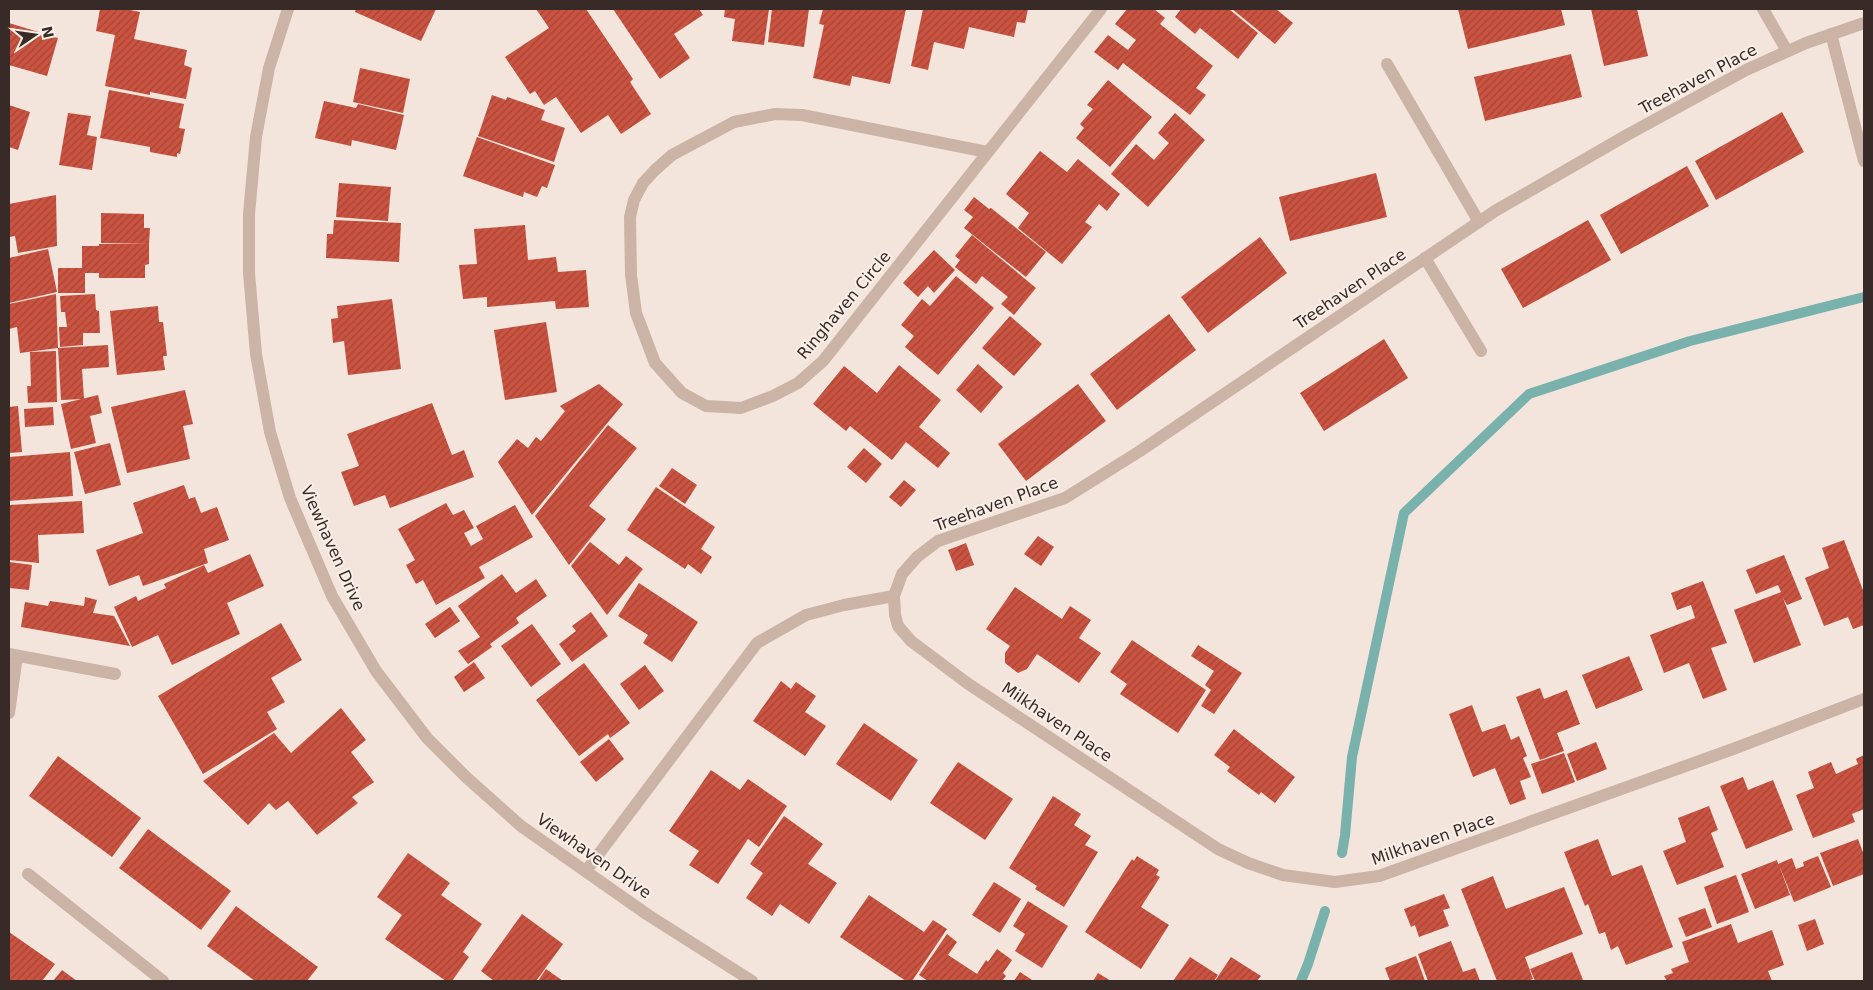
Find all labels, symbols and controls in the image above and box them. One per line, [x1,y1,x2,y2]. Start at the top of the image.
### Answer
north arrow [10,10,60,60]
text: N [39,25,57,40]
street label: Treehaven Place [1635,40,1760,118]
street label: Treehaven Place [1290,245,1409,334]
street label: Ringhaven Circle [793,247,895,363]
street label: Treehaven Place [931,473,1060,536]
street label: Viewhaven Drive [297,482,369,614]
street label: Milkhaven Place [998,678,1116,766]
street label: Viewhaven Drive [533,809,655,903]
street label: Milkhaven Place [1369,809,1497,869]

